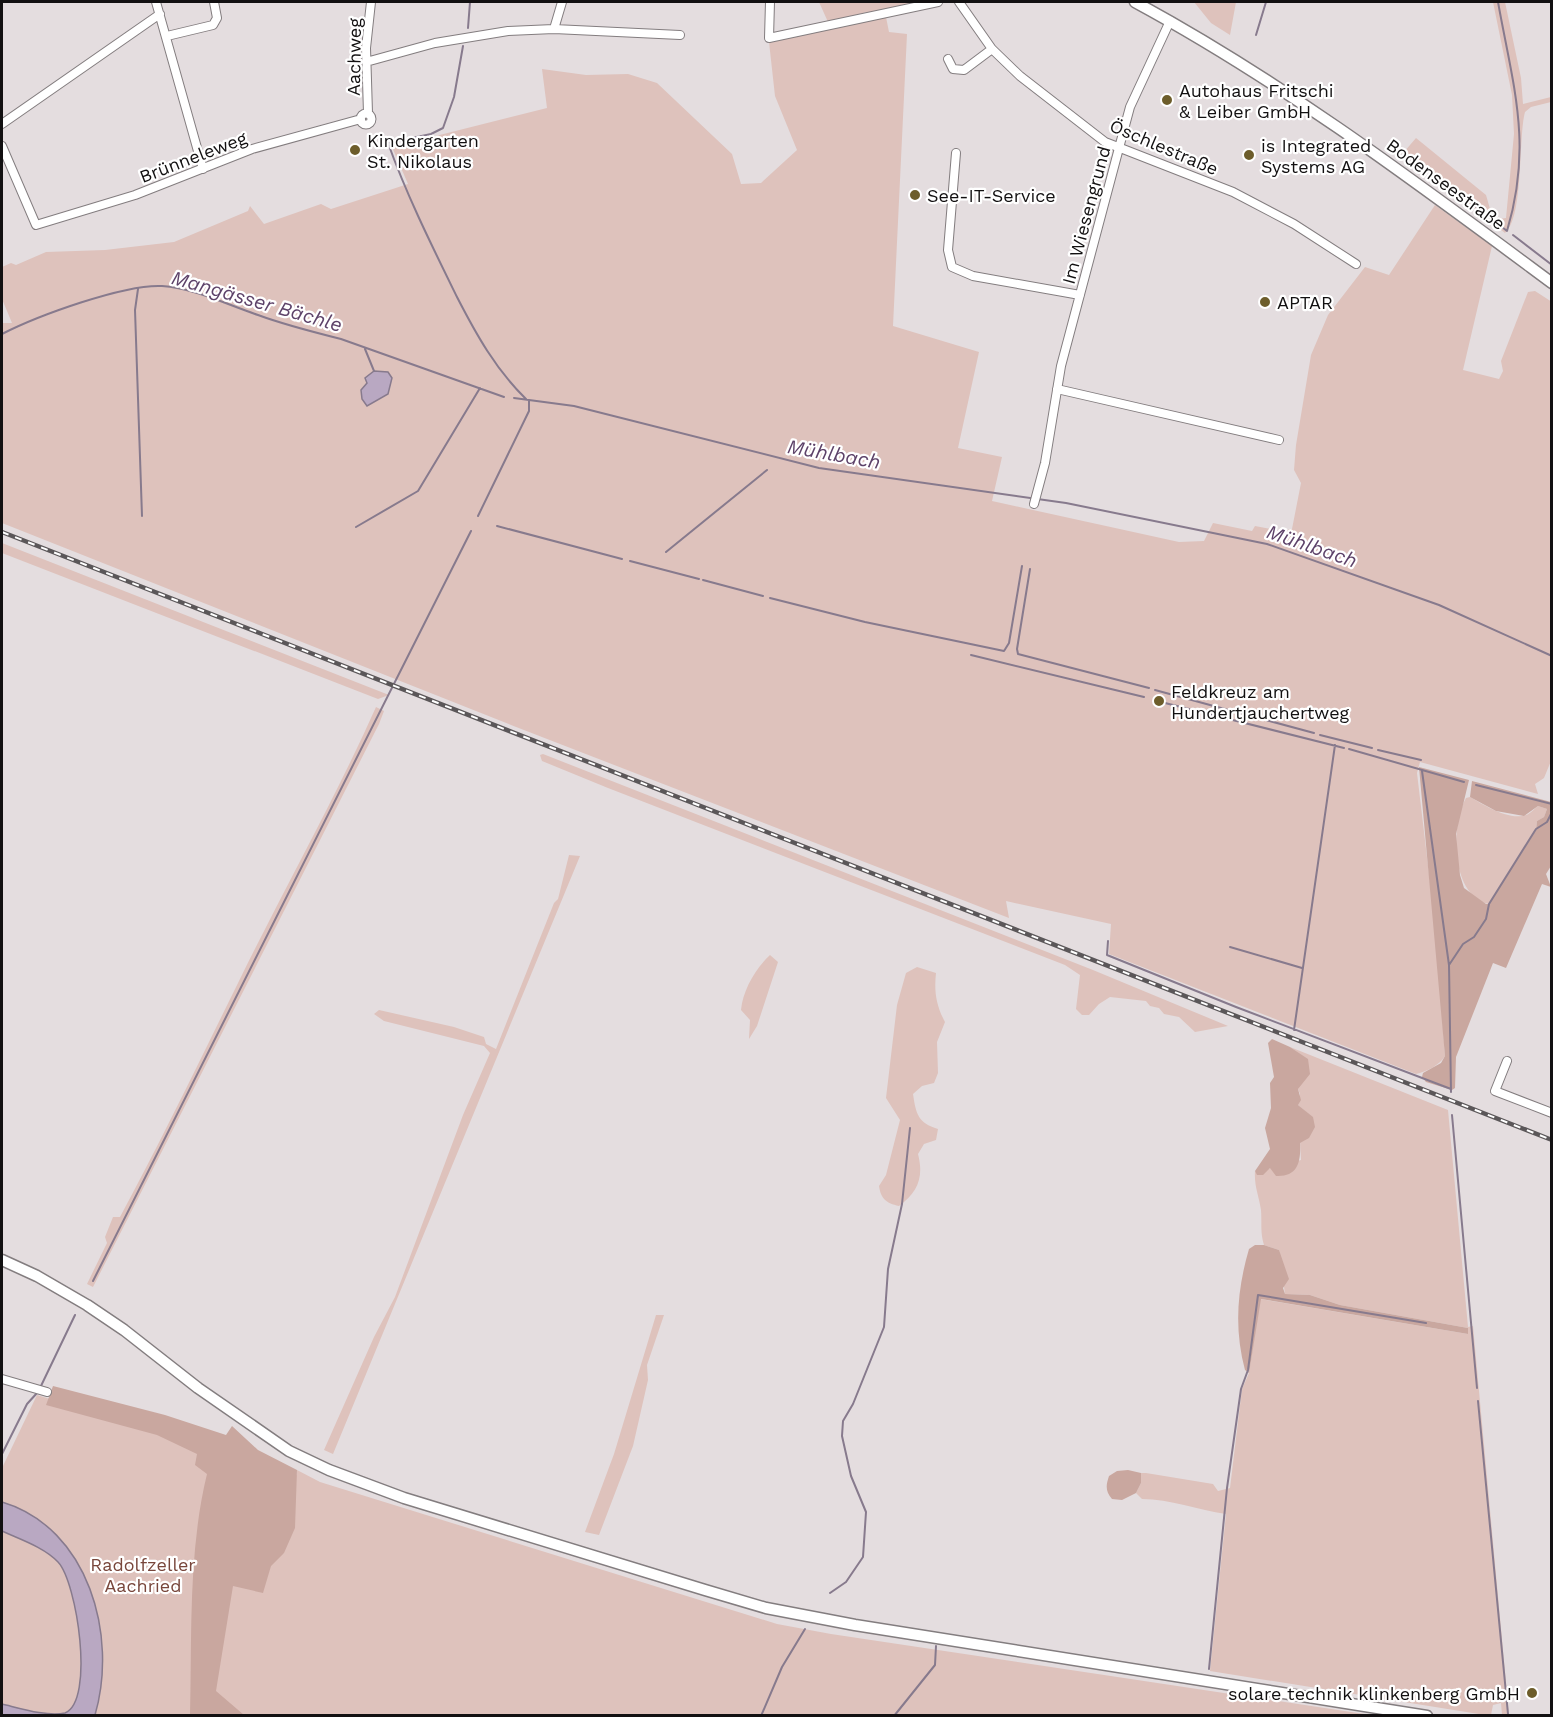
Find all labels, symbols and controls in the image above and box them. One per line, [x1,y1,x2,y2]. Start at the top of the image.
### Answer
street label: Aachweg [343,17,365,96]
place label: Autohaus Fritschi & Leiber GmbH [1179,80,1334,122]
marker: Autohaus Fritschi & Leiber GmbH [1160,93,1174,107]
street label: Öschlestraße [1107,115,1221,179]
street label: Brünneleweg [136,127,250,187]
place label: Kindergarten St. Nikolaus [367,130,479,172]
street label: Bodenseestraße [1383,134,1509,234]
place label: is Integrated Systems AG [1261,135,1371,177]
marker: Kindergarten St. Nikolaus [348,143,362,157]
street label: Im Wiesengrund [1057,144,1115,286]
marker: is Integrated Systems AG [1242,148,1256,162]
place label: See-IT-Service [927,185,1056,206]
marker: See-IT-Service [908,188,922,202]
water label: Mangässer Bächle [169,265,345,337]
place label: APTAR [1277,292,1333,313]
marker: APTAR [1258,295,1272,309]
water label: Mühlbach [786,434,882,474]
water label: Mühlbach [1264,519,1360,573]
place label: Feldkreuz am Hundertjauchertweg [1171,681,1350,723]
marker: Feldkreuz am Hundertjauchertweg [1152,694,1166,708]
park label: Radolfzeller Aachried [90,1554,196,1596]
place label: solare technik klinkenberg GmbH [1228,1683,1520,1704]
marker: solare technik klinkenberg GmbH [1525,1686,1539,1700]

